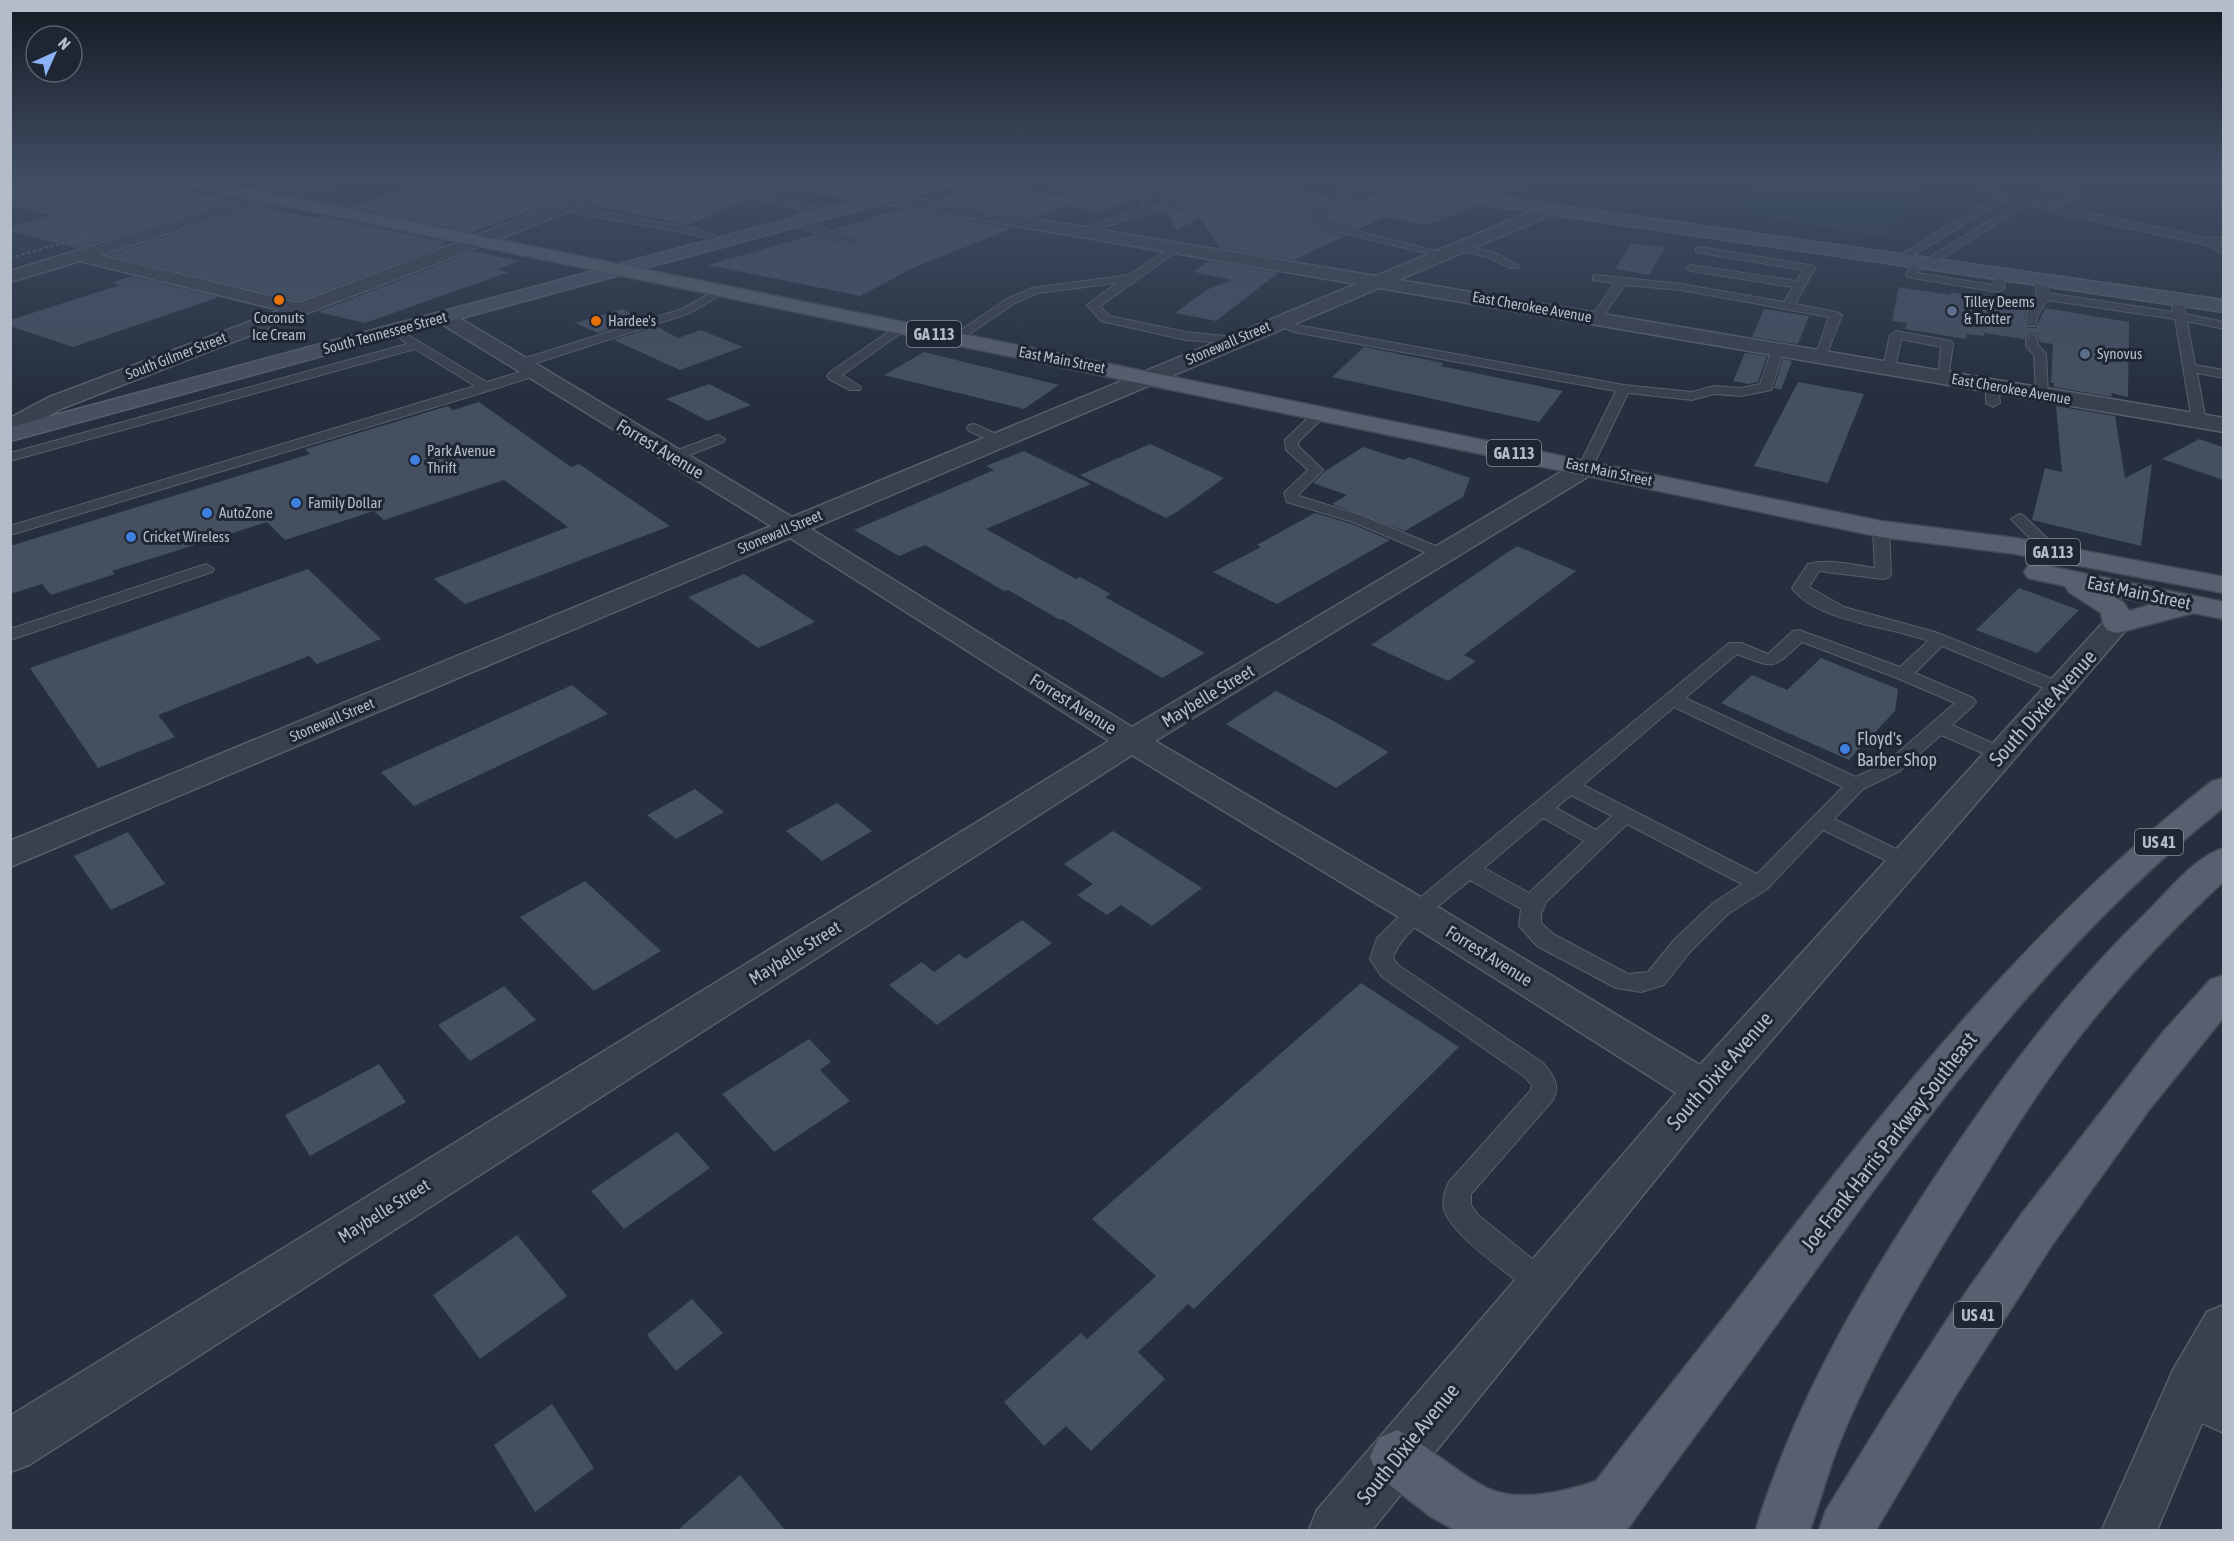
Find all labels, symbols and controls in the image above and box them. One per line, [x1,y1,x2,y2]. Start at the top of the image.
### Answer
north arrow [24,24,84,84]
text: N [55,34,74,53]
street label: East Cherokee Avenue [1471,288,1593,325]
marker: Coconuts Ice Cream [272,293,286,307]
place label: Tilley Deems & Trotter [1964,293,2034,327]
marker: Tilley Deems & Trotter [1945,304,1959,318]
street label: South Tennessee Street [321,308,449,357]
place label: Coconuts Ice Cream [252,309,306,343]
place label: Hardee's [608,312,656,329]
marker: Hardee's [589,314,603,328]
street label: Stonewall Street [1183,317,1273,368]
road number: GA 113 [907,321,961,347]
street label: South Gilmer Street [123,328,229,383]
street label: East Main Street [1017,343,1107,376]
place label: Synovus [2097,345,2142,362]
marker: Synovus [2078,347,2092,361]
street label: East Cherokee Avenue [1950,370,2072,407]
street label: Forrest Avenue [613,414,708,483]
road number: GA 113 [1487,440,1541,466]
place label: Park Avenue Thrift [427,442,496,476]
marker: Park Avenue Thrift [408,453,422,467]
street label: East Main Street [1564,454,1654,489]
place label: Family Dollar [308,494,382,511]
marker: Family Dollar [289,496,303,510]
place label: AutoZone [219,504,273,521]
marker: AutoZone [200,506,214,520]
street label: Stonewall Street [735,506,825,557]
place label: Cricket Wireless [143,528,229,545]
marker: Cricket Wireless [124,530,138,544]
road number: GA 113 [2026,539,2080,565]
street label: East Main Street [2085,571,2193,614]
street label: South Dixie Avenue [1984,644,2101,770]
street label: Maybelle Street [1158,660,1258,731]
street label: Forrest Avenue [1026,669,1120,738]
street label: Stonewall Street [287,694,377,745]
place label: Floyd's Barber Shop [1857,728,1937,770]
marker: Floyd's Barber Shop [1838,742,1852,756]
road number: US 41 [2135,829,2183,855]
street label: Maybelle Street [745,916,844,989]
street label: Forrest Avenue [1442,921,1536,990]
street label: South Dixie Avenue [1662,1006,1777,1134]
street label: Joe Frank Harris Parkway Southeast [1795,1027,1981,1256]
street label: Maybelle Street [334,1174,433,1247]
road number: US 41 [1954,1302,2002,1328]
street label: South Dixie Avenue [1351,1378,1463,1509]

